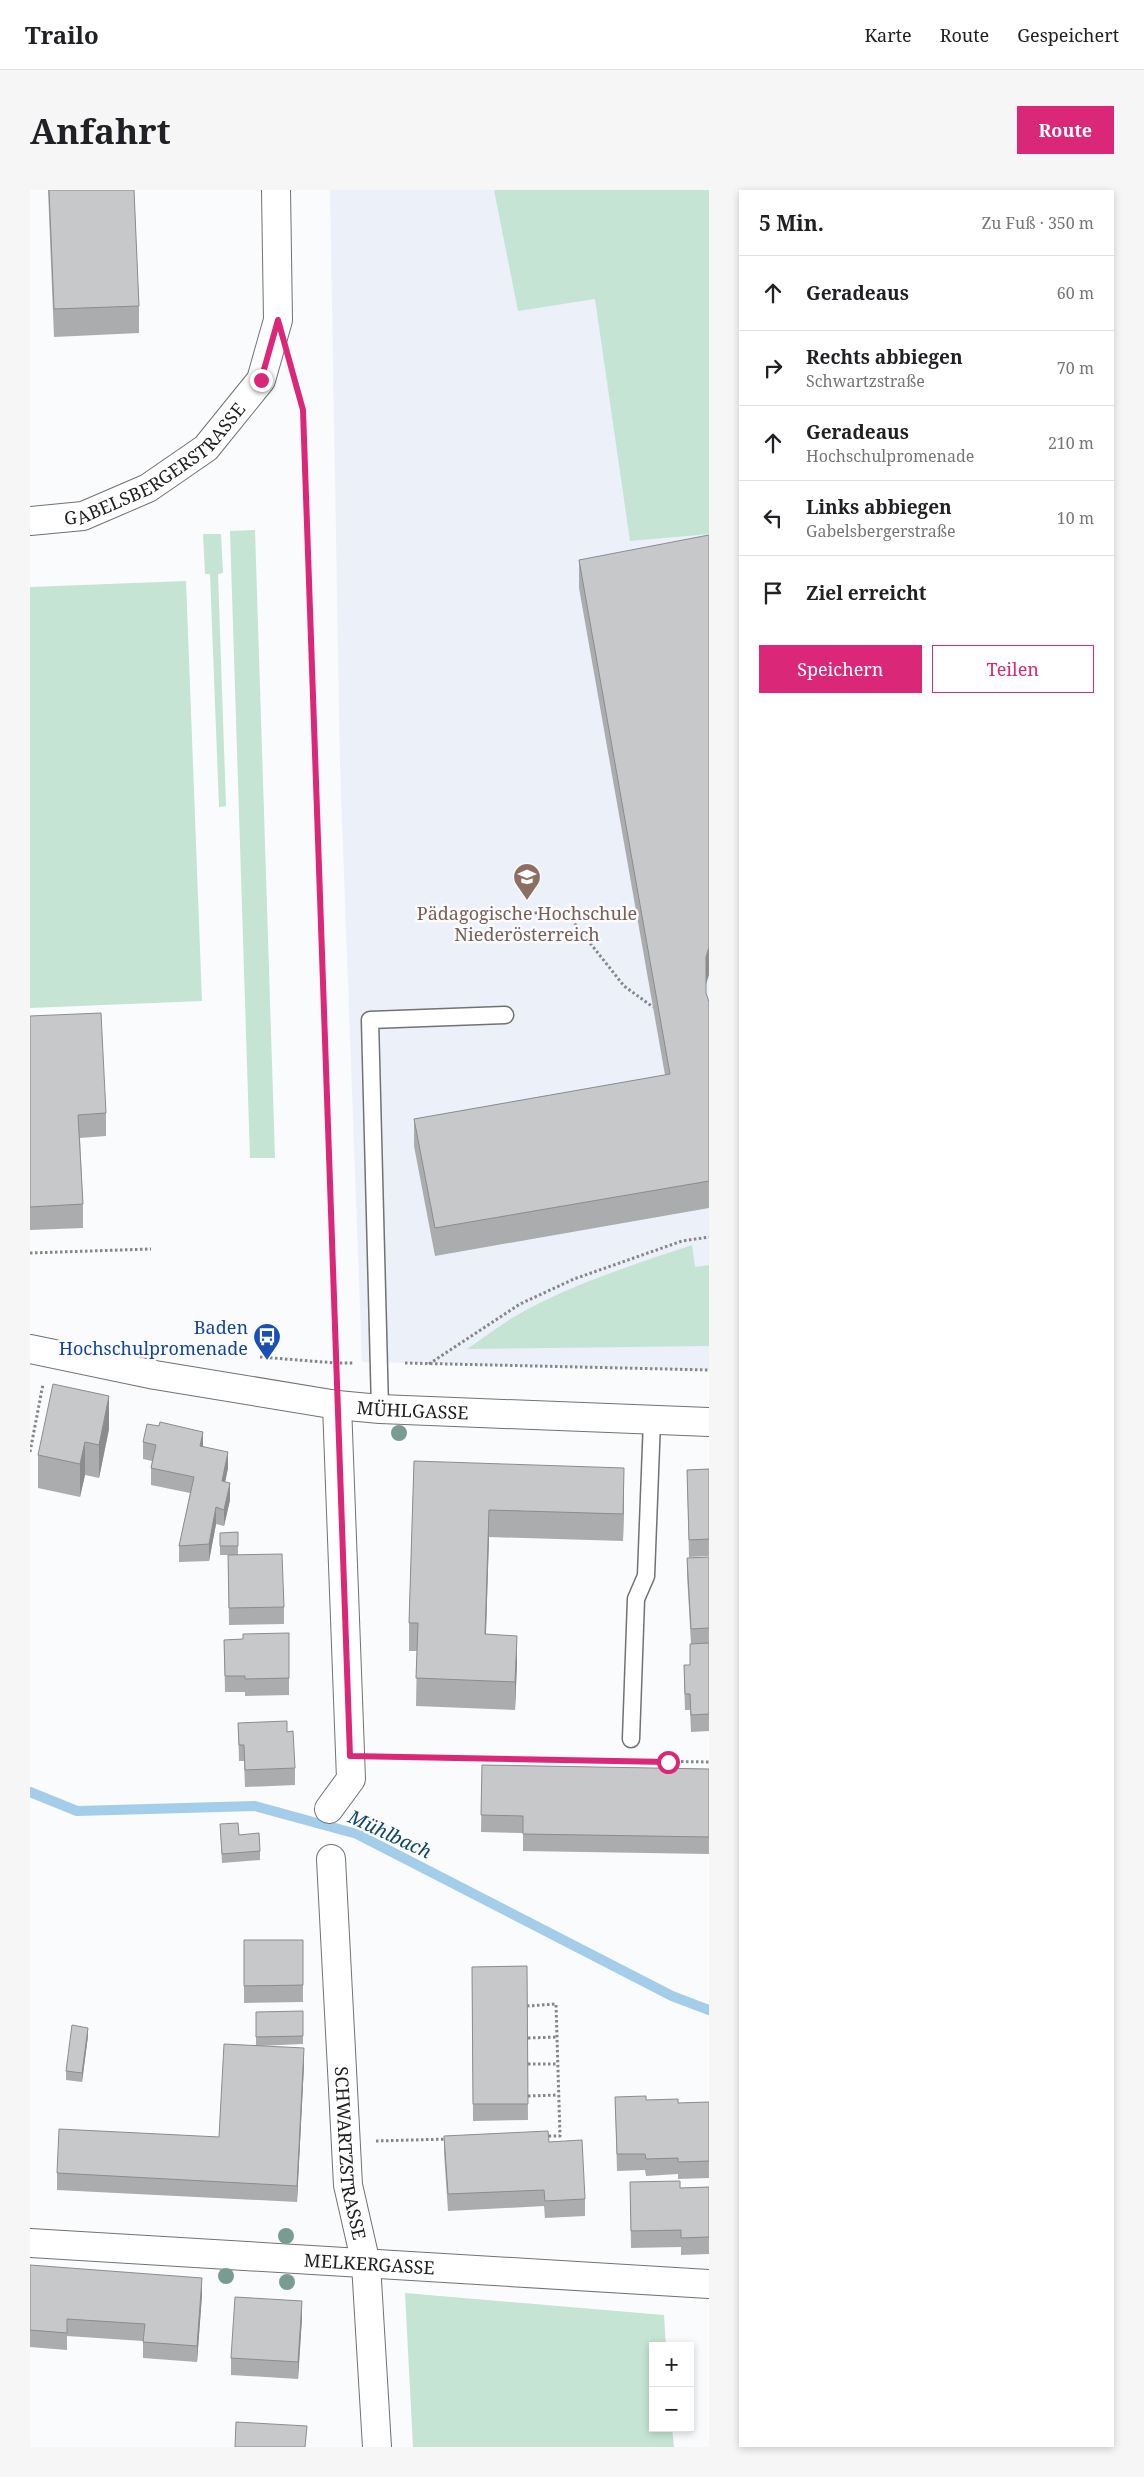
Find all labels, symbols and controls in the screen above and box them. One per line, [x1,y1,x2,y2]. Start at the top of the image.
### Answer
text: Trailo [25,18,99,51]
text: Karte [864,23,912,47]
text: Route [940,23,989,47]
text: Gespeichert [1017,23,1119,47]
button: Route [1017,106,1114,154]
text: Anfahrt [30,107,171,154]
text: 5 Min. [759,209,824,237]
text: Zu Fuß · 350 m [982,212,1094,234]
icon: ahead [759,279,787,307]
text: Geradeaus [806,280,909,306]
text: 60 m [1057,282,1094,304]
text: Rechts abbiegen [806,344,963,370]
icon: right [759,354,787,382]
text: 70 m [1057,357,1094,379]
route end [250,369,273,392]
text: Schwartzstraße [806,370,925,392]
street label: GABELSBERGERSTRASSE [63,397,250,530]
text: Geradeaus [806,419,909,445]
icon: ahead [759,429,787,457]
text: 210 m [1048,432,1094,454]
text: Hochschulpromenade [806,445,974,467]
text: Links abbiegen [806,494,952,520]
icon: left [759,504,787,532]
text: 10 m [1057,507,1094,529]
text: Gabelsbergerstraße [806,520,956,542]
icon: arrive [759,579,787,607]
text: Ziel erreicht [806,580,927,606]
button: Speichern [759,645,922,693]
button: Teilen [932,645,1094,693]
school or university icon: Pädagogische Hochschule Niederösterreich [512,862,542,901]
place label: Pädagogische Hochschule Niederösterreich [417,901,637,946]
place label: Baden Hochschulpromenade [59,1315,248,1360]
bus stop icon: Baden Hochschulpromenade [252,1322,282,1361]
street label: MÜHLGASSE [356,1395,469,1424]
route start [657,1751,680,1774]
water label: Mühlbach [343,1803,436,1865]
street label: SCHWARTZSTRASSE [330,2066,372,2242]
street label: MELKERGASSE [303,2248,435,2279]
map controls [649,2342,694,2432]
button: + [649,2342,694,2387]
button: − [649,2387,694,2432]

